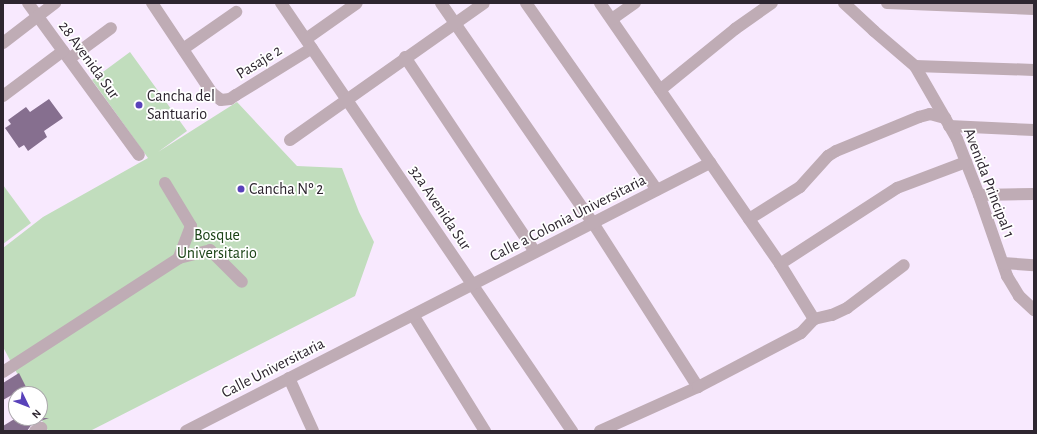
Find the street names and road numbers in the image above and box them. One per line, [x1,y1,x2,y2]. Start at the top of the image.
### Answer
street label: 28 Avenida Sur [54,17,124,103]
street label: Pasaje 2 [233,41,285,83]
street label: Avenida Principal 1 [959,125,1019,241]
street label: 32a Avenida Sur [405,162,475,254]
street label: Calle a Colonia Universitaria [487,170,649,266]
street label: Calle Universitaria [218,334,328,402]

